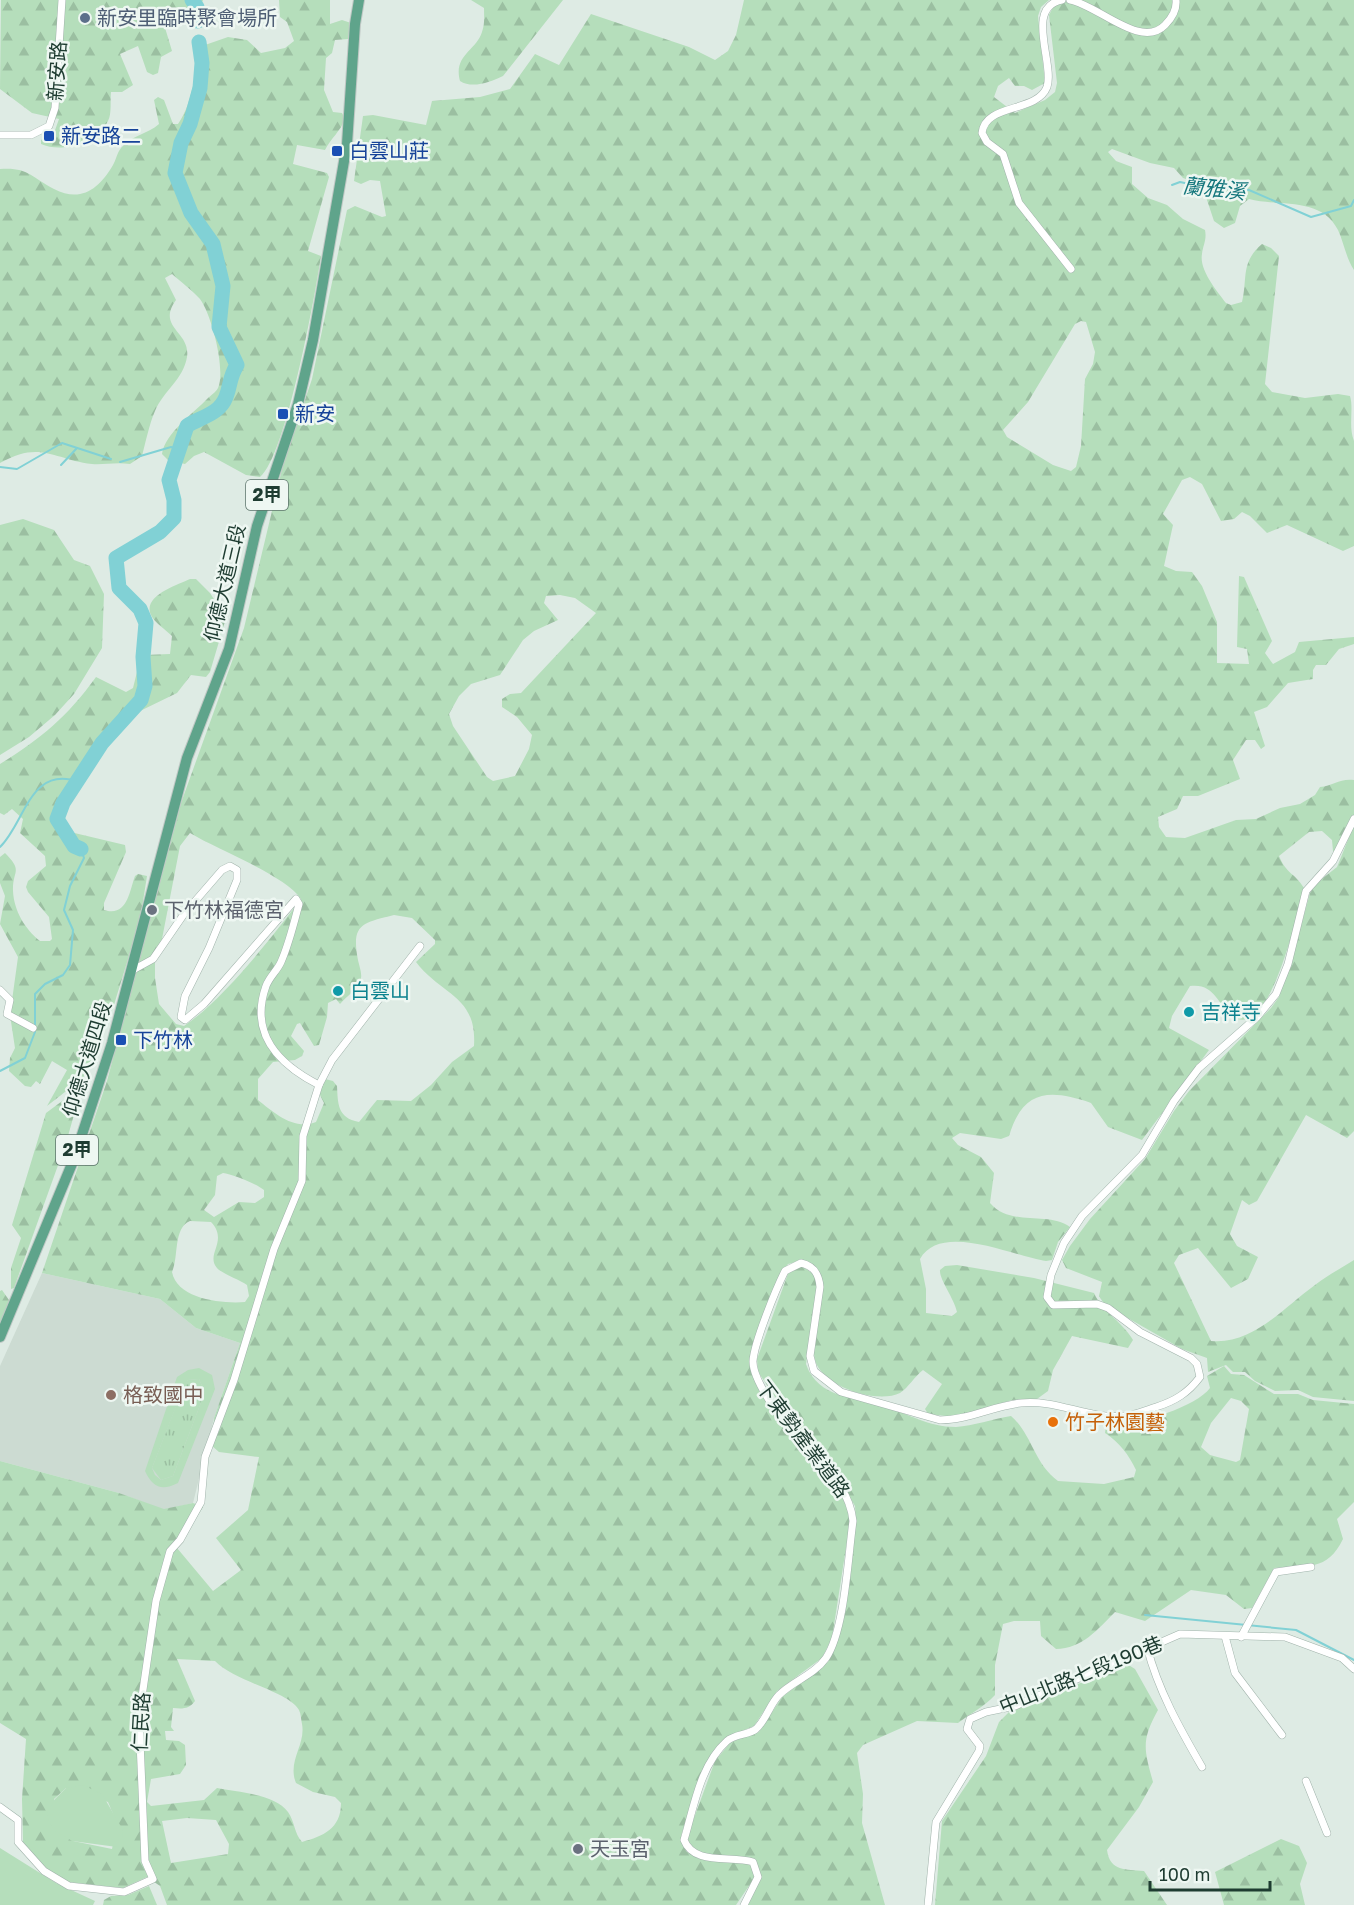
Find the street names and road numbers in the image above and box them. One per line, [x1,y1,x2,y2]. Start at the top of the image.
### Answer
street label: 新安路 [42,40,70,102]
road number: 2甲 [246,480,288,510]
street label: 仰德大道三段 [199,522,249,644]
street label: 仰德大道四段 [57,998,115,1120]
road number: 2甲 [56,1135,98,1165]
street label: 下東勢產業道路 [752,1375,856,1502]
street label: 中山北路七段190巷 [995,1630,1166,1718]
street label: 仁民路 [126,1691,154,1753]

